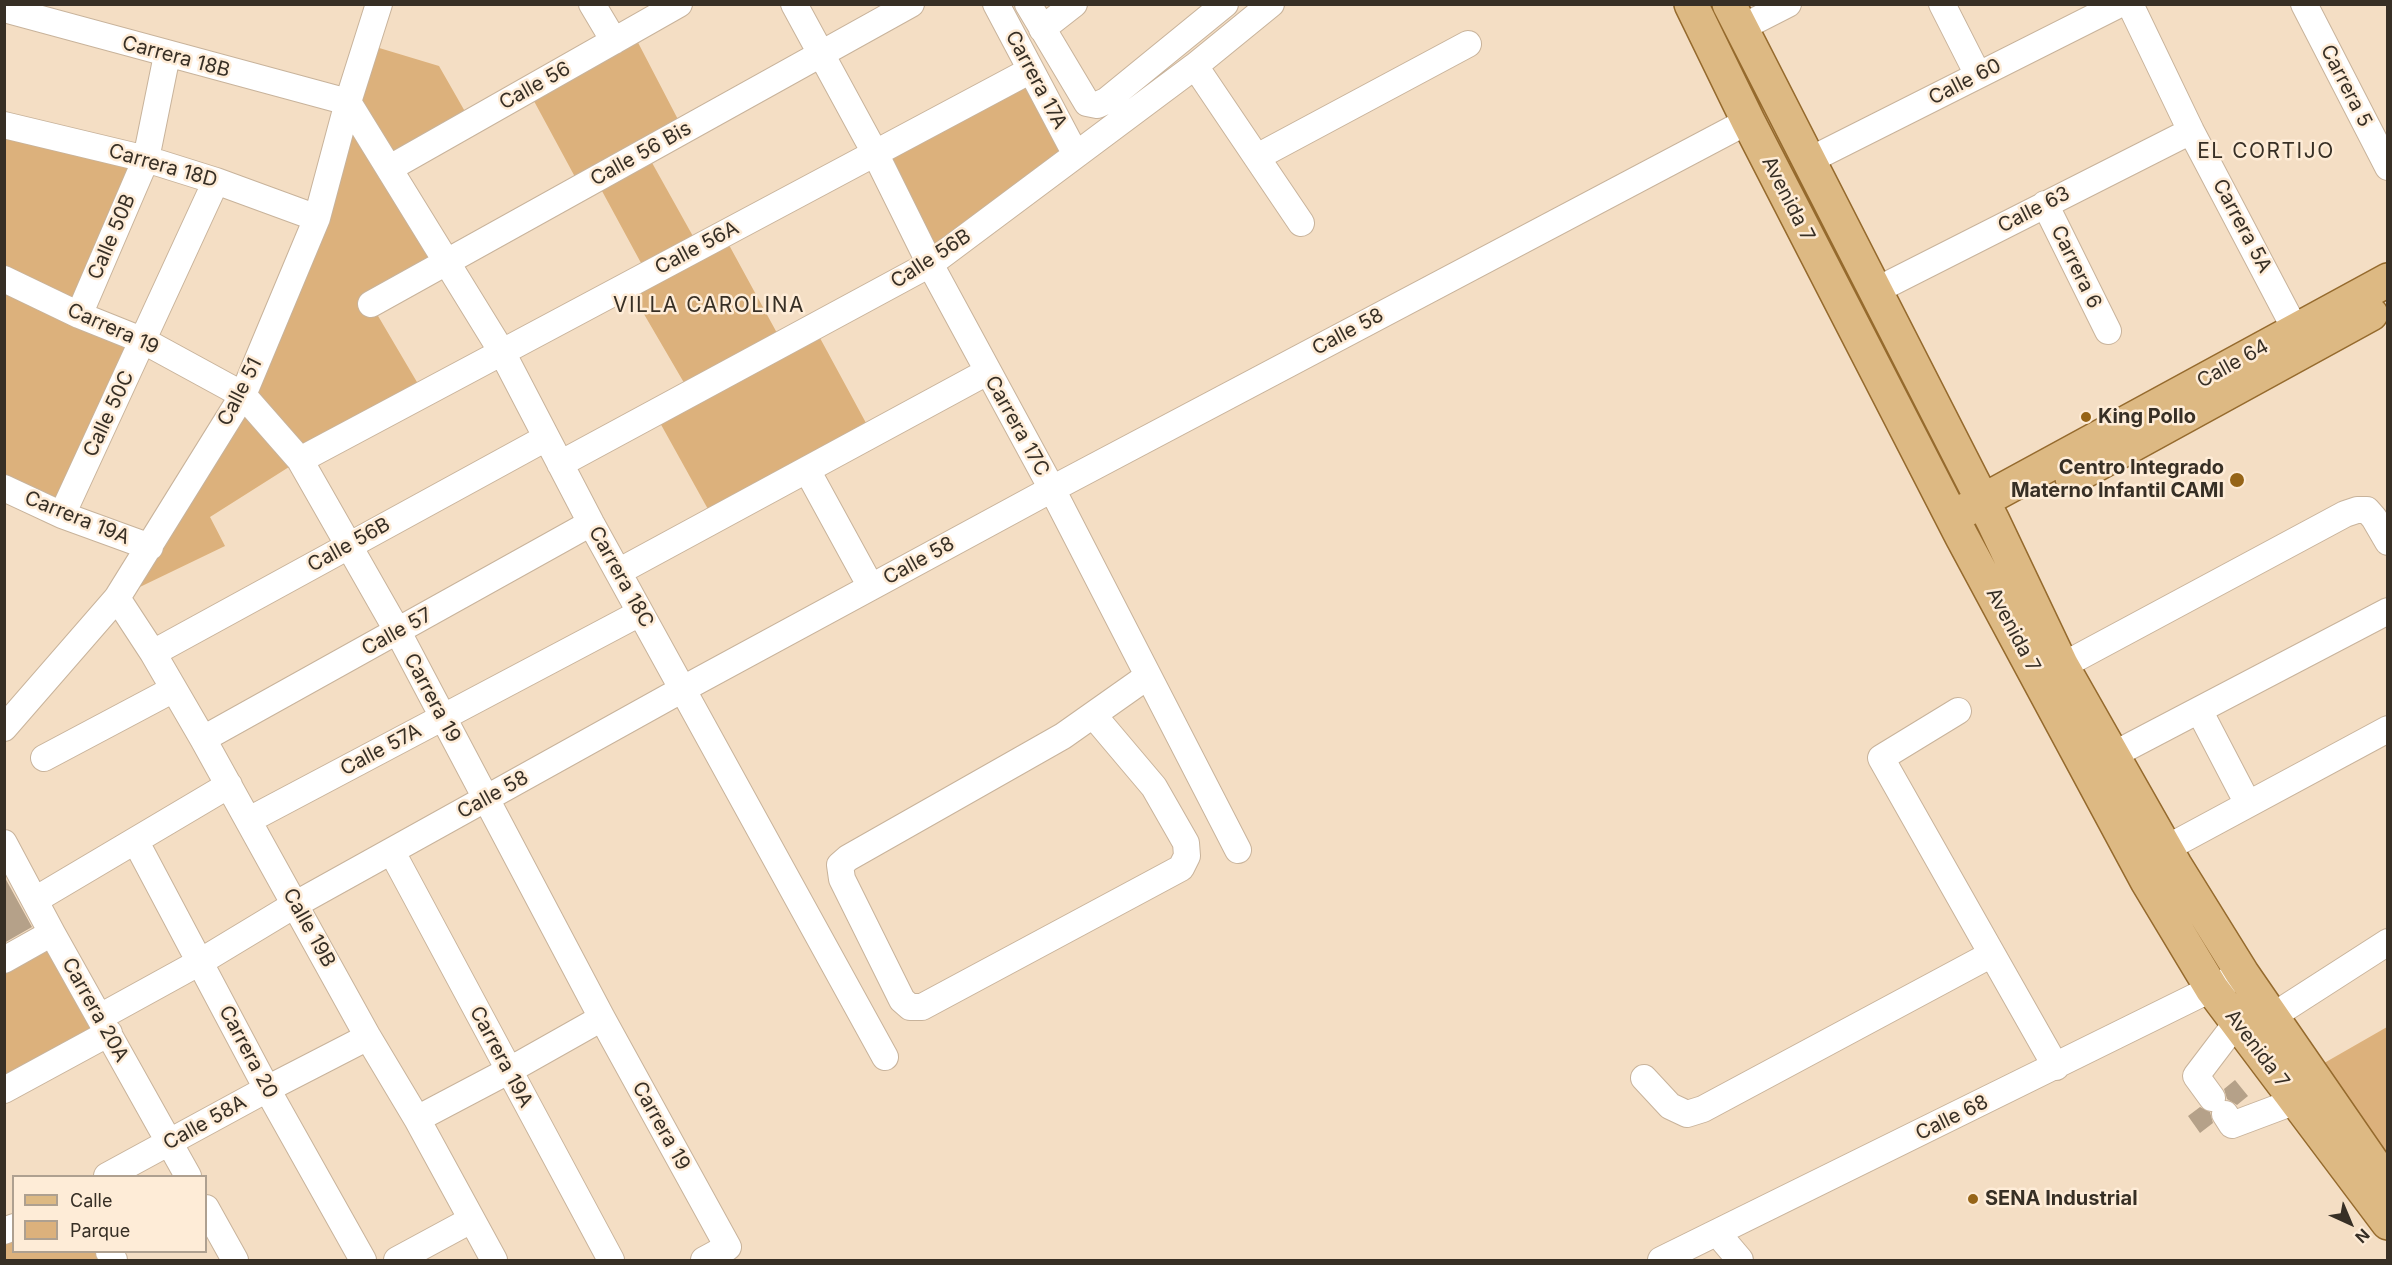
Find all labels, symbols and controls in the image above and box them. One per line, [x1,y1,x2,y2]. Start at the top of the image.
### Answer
street label: Carrera 17A [1000,27,1072,133]
street label: Carrera 18B [120,31,232,83]
street label: Carrera 5 [2315,41,2377,131]
street label: Calle 60 [1925,54,2005,110]
street label: Calle 56 [495,57,575,115]
street label: Calle 56 Bis [586,116,696,192]
street label: Carrera 18D [106,139,220,193]
district label: EL CORTIJO [2197,139,2335,165]
street label: Avenida 7 [1756,153,1820,245]
street label: Carrera 5A [2207,175,2277,277]
street label: Calle 63 [1994,182,2074,238]
street label: Calle 50B [83,191,141,283]
street label: Calle 56A [651,216,743,280]
street label: Carrera 6 [2046,222,2106,312]
street label: Calle 56B [887,224,975,294]
district label: VILLA CAROLINA [613,293,805,319]
street label: Carrera 19 [64,298,162,360]
street label: Calle 58 [1308,303,1388,361]
street label: Calle 64 [2193,335,2273,393]
street label: Calle 51 [213,354,267,430]
street label: Calle 50C [79,367,139,461]
street label: Carrera 17C [980,372,1054,480]
place label: King Pollo [2098,405,2196,429]
marker: King Pollo [2079,410,2093,424]
place label: Centro Integrado Materno Infantil CAMI [2011,456,2224,503]
marker: Centro Integrado Materno Infantil CAMI [2228,471,2246,489]
street label: Carrera 19A [21,486,133,550]
street label: Calle 56B [304,513,394,577]
street label: Carrera 18C [583,522,659,632]
street label: Calle 58 [879,532,959,590]
street label: Avenida 7 [1981,584,2045,676]
street label: Calle 57 [358,603,436,661]
street label: Carrera 19 [399,649,465,747]
street label: Calle 57A [337,719,425,781]
street label: Calle 58 [453,766,533,824]
street label: Calle 19B [278,884,340,972]
street label: Carrera 20A [56,954,134,1066]
street label: Carrera 20 [214,1001,282,1103]
street label: Carrera 19A [464,1002,538,1112]
street label: Avenida 7 [2220,1005,2294,1093]
street label: Carrera 19 [627,1078,695,1174]
street label: Calle 58A [159,1090,251,1156]
street label: Calle 68 [1912,1090,1992,1146]
legend [12,1175,207,1253]
place label: SENA Industrial [1985,1187,2138,1211]
text: Calle [70,1190,112,1211]
marker: SENA Industrial [1966,1192,1980,1206]
north arrow [2320,1193,2380,1253]
text: Parque [70,1220,130,1241]
text: N [2351,1225,2374,1247]

